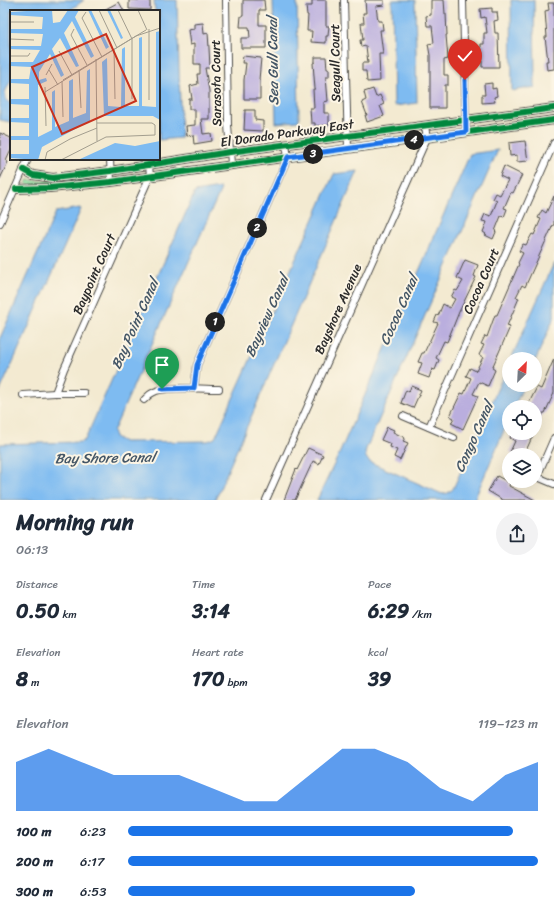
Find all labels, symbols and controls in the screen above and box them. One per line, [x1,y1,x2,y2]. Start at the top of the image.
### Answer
inset map [10,10,160,160]
water label: Sea Gull Canal [260,14,286,105]
street label: Seagull Court [323,23,347,102]
street label: Sarasota Court [204,39,228,127]
pin [448,39,482,80]
icon: check [454,45,476,67]
street label: El Dorado Parkway East [219,112,356,154]
pin: 4 [404,130,424,150]
text: 4 [411,130,417,149]
pin: 3 [303,144,323,164]
text: 3 [310,144,316,163]
pin: 2 [247,218,267,238]
text: 2 [254,218,260,237]
street label: Baypoint Court [66,229,122,318]
street label: Cocoa Court [456,244,506,318]
street label: Bayshore Avenue [308,260,368,358]
water label: Bayview Canal [238,268,298,361]
water label: Cocoa Canal [372,268,427,349]
water label: Bay Point Canal [104,272,167,373]
pin: 1 [205,312,225,332]
text: 1 [213,312,217,331]
pin [145,348,179,389]
north arrow [502,352,542,392]
map controls [502,352,542,488]
icon: arrive [151,354,173,376]
water label: Congo Canal [447,395,502,477]
button: locate [502,400,542,440]
water label: Bay Shore Canal [55,445,158,471]
button: layers [502,448,542,488]
text: Morning run [16,503,134,542]
button: share [496,513,538,555]
text: 06:13 [16,538,48,561]
text: Distance [16,575,58,594]
text: Time [192,575,215,594]
text: Pace [368,575,391,594]
text: 0.50 [16,594,60,629]
text: 3:14 [192,594,230,629]
text: 6:29 [368,594,409,629]
text: km [60,605,77,624]
text: /km [409,605,432,624]
text: Elevation [16,643,61,662]
text: Heart rate [192,643,244,662]
text: kcal [368,643,388,662]
text: 8 [16,662,28,697]
text: 170 [192,662,225,697]
text: 39 [368,662,391,697]
text: m [28,673,39,692]
text: bpm [225,673,248,692]
text: Elevation [16,712,69,735]
text: 119–123 m [478,712,538,735]
text: 100 m [16,820,51,843]
text: 6:23 [80,820,106,843]
text: 200 m [16,850,53,873]
text: 6:17 [80,850,104,873]
text: 300 m [16,880,53,903]
text: 6:53 [80,880,106,903]

